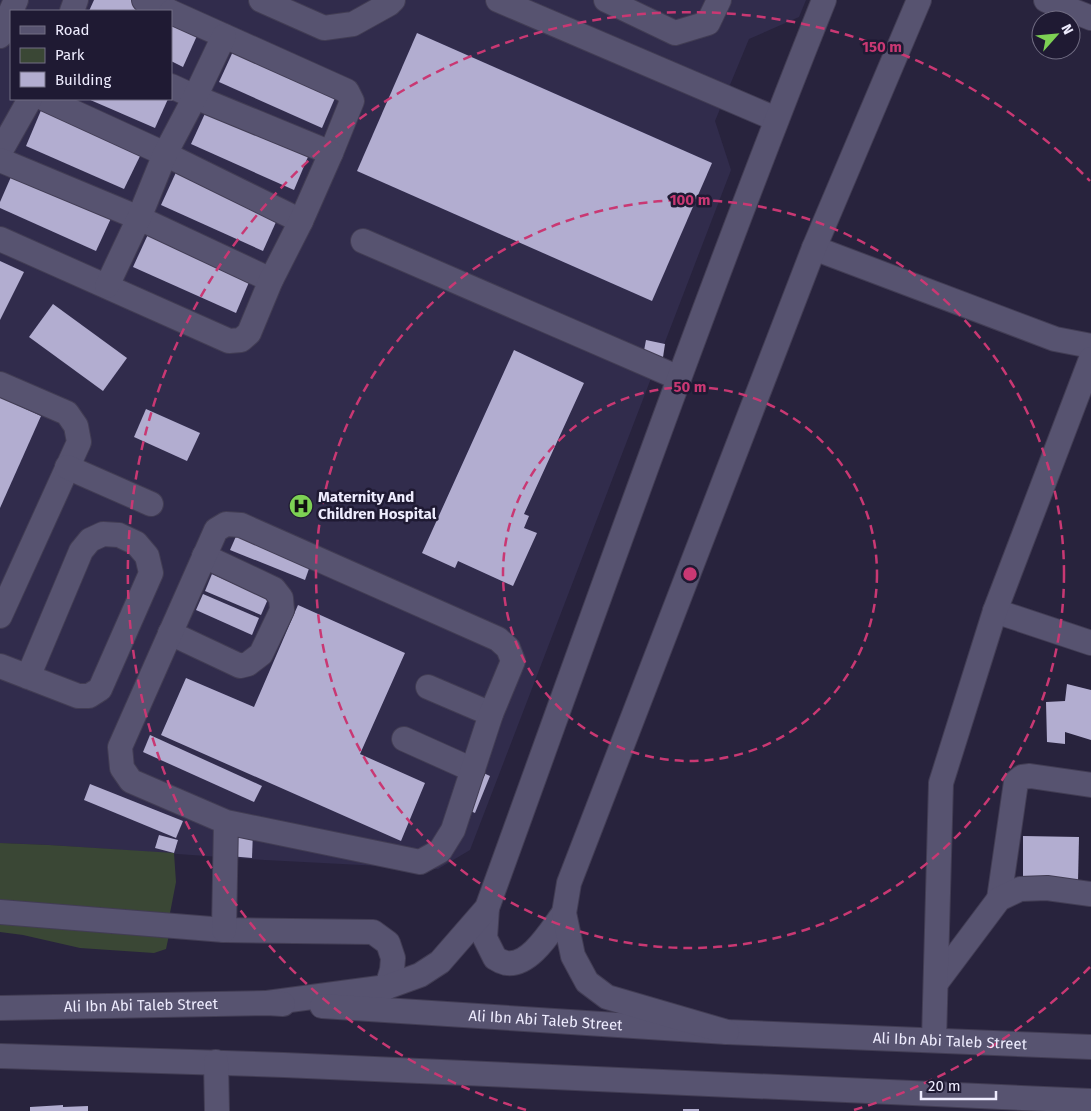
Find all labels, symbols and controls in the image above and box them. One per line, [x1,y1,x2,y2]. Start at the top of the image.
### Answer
legend [10,10,172,100]
north arrow [1031,10,1081,60]
text: Road [55,21,90,39]
text: N [1057,21,1077,37]
text: 150 m [862,38,902,56]
text: Park [55,46,85,64]
text: Building [55,71,111,89]
text: 100 m [670,191,710,209]
text: 50 m [673,378,707,396]
place label: Maternity And Children Hospital [318,488,437,523]
hospital icon: Maternity And Children Hospital [288,493,314,519]
centre of rings [681,565,699,583]
street label: Ali Ibn Abi Taleb Street [64,995,219,1016]
street label: Ali Ibn Abi Taleb Street [468,1006,624,1034]
street label: Ali Ibn Abi Taleb Street [873,1029,1028,1053]
scale bar [921,1068,996,1100]
text: 20 m [928,1077,961,1095]

